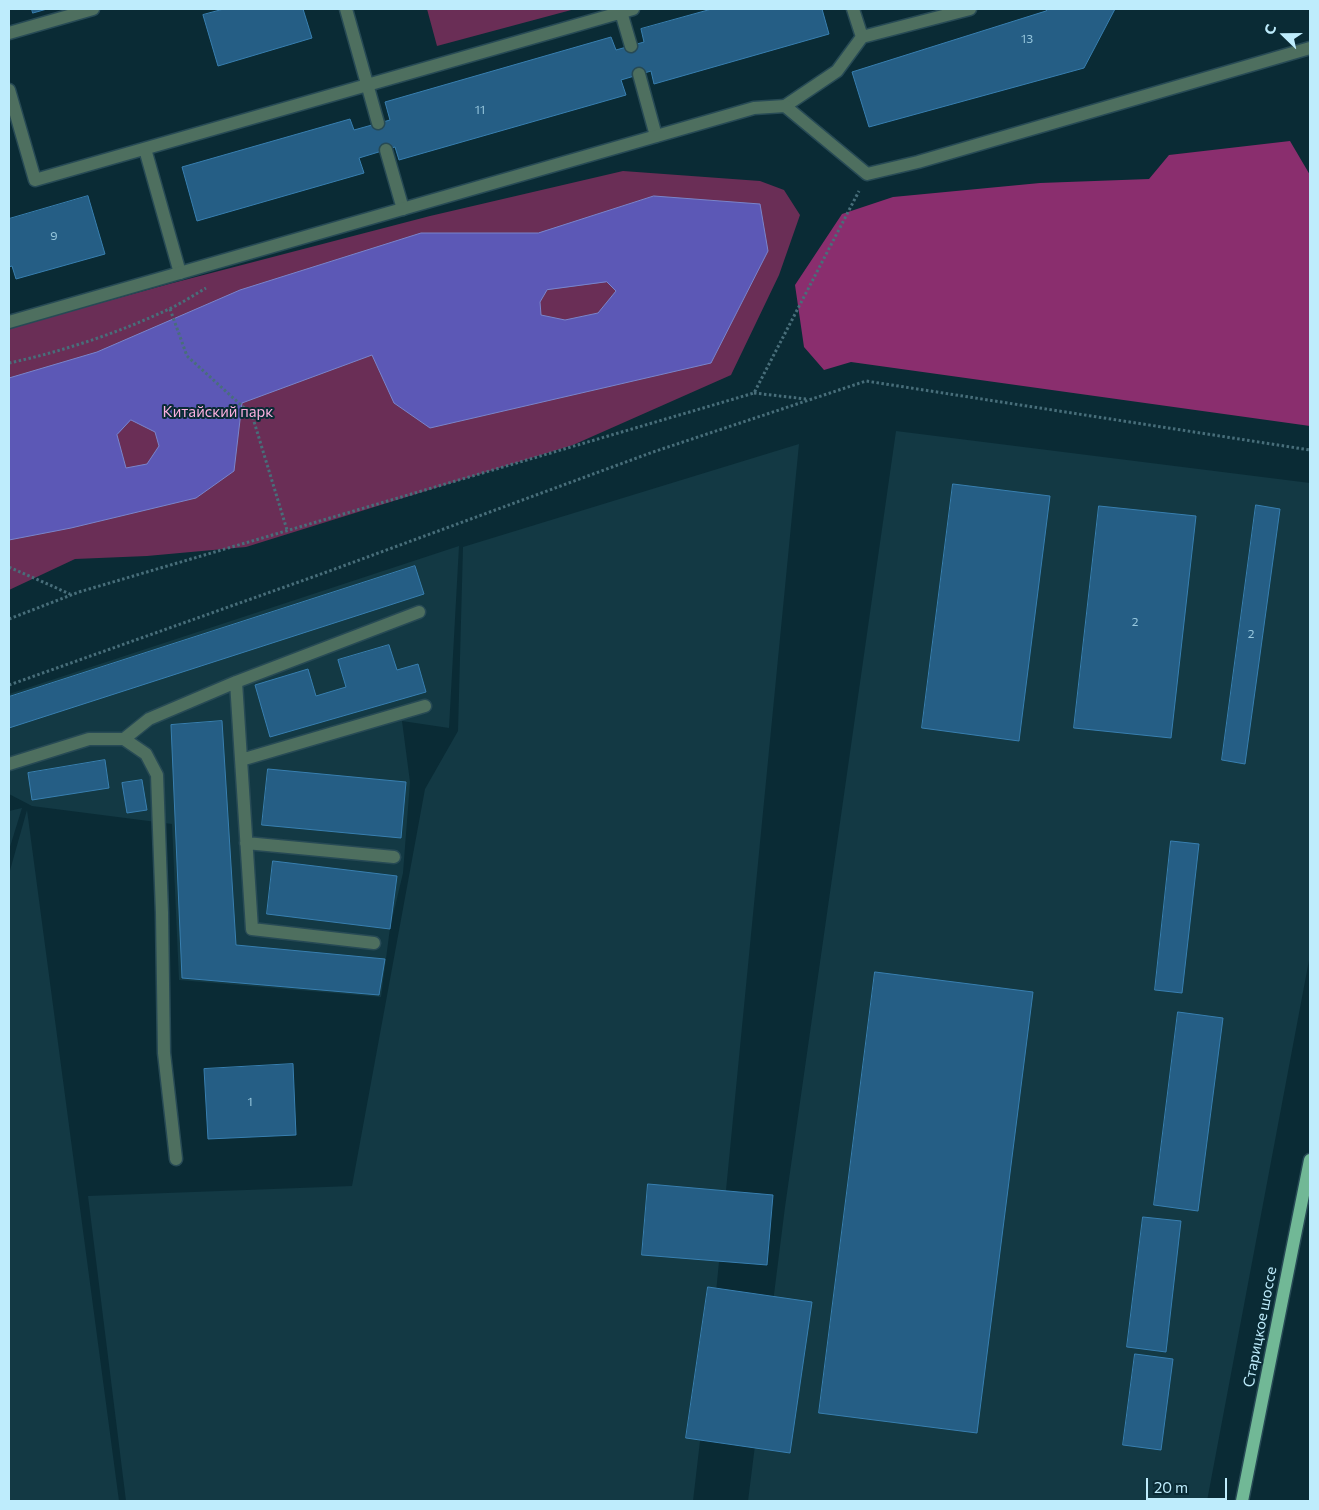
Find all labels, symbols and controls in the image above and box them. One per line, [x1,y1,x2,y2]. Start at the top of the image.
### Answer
north arrow [1259,10,1309,60]
text: С [1260,22,1279,37]
house number: 13 [1021,32,1033,46]
house number: 11 [475,103,485,117]
house number: 9 [50,229,58,243]
park label: Китайский парк [163,403,273,421]
house number: 2 [1132,615,1138,629]
house number: 2 [1248,627,1254,641]
house number: 1 [247,1095,253,1109]
street label: Старицкое шоссе [1239,1265,1281,1389]
scale bar [1149,1468,1230,1500]
text: 20 m [1154,1478,1188,1496]

